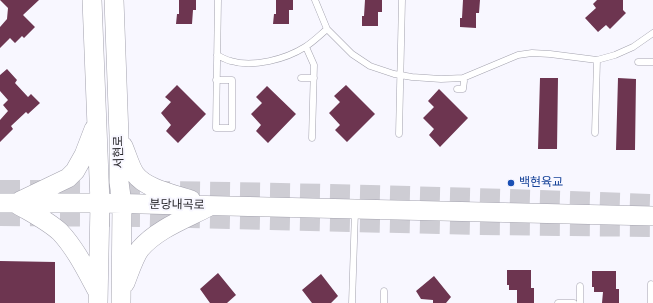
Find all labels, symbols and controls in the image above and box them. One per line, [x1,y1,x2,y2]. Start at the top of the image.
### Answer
street label: 서현로 [112,135,126,169]
place label: 백현육교 [519,176,563,190]
marker: 백현육교 [506,178,516,188]
street label: 분당내곡로 [149,197,205,213]

